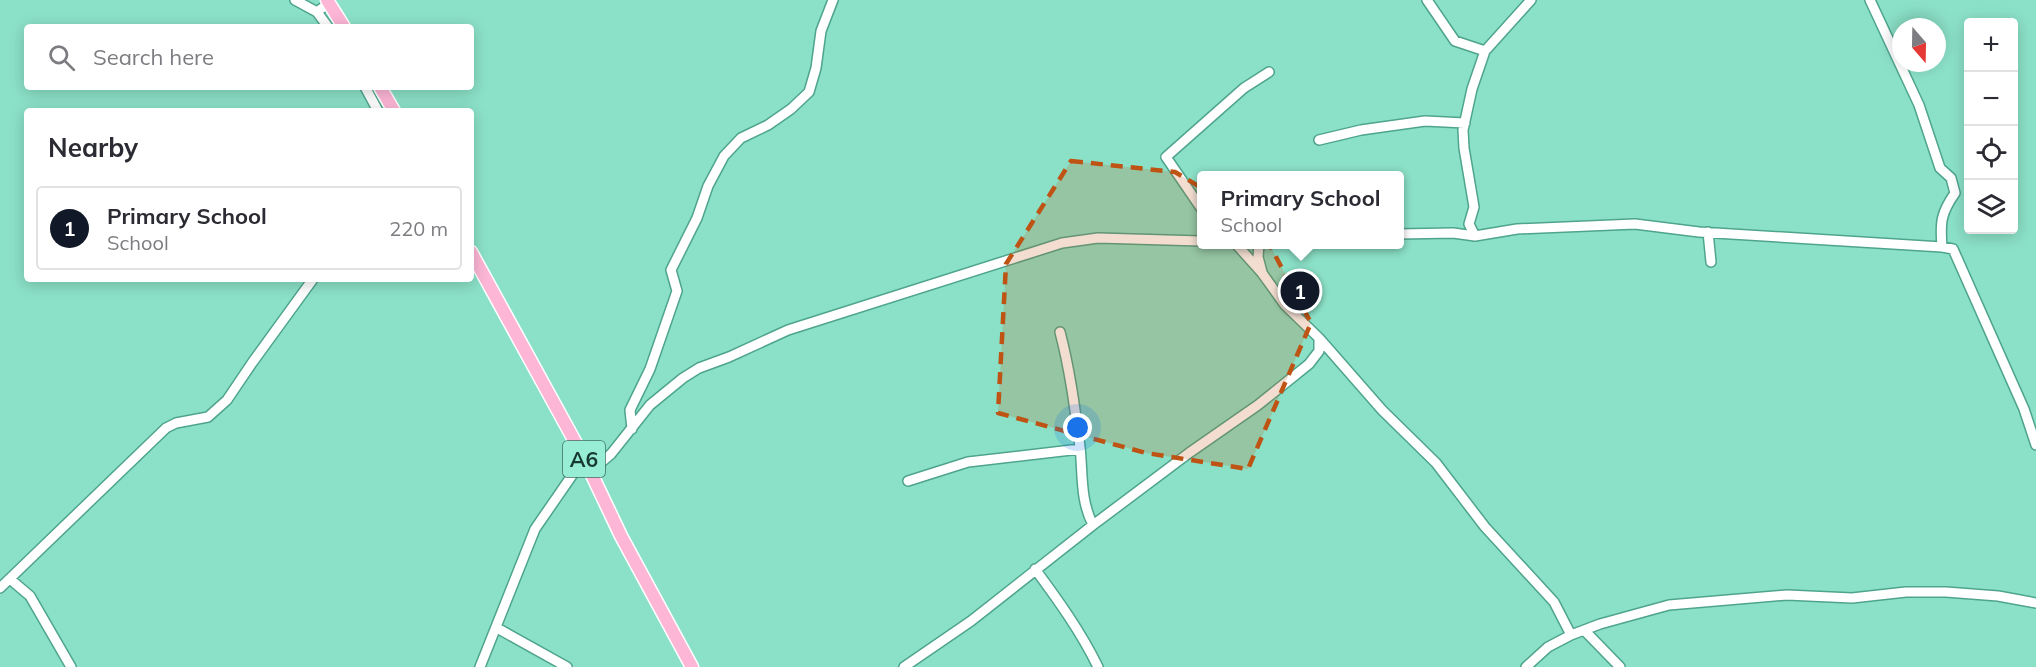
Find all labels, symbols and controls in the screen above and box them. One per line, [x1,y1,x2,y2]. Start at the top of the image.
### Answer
north arrow [1892,18,1946,72]
map controls [1964,18,2018,234]
button: + [1964,18,2018,72]
search box [24,24,474,90]
icon: search [45,41,78,74]
text: Search here [93,43,214,71]
button: − [1964,72,2018,126]
button: locate [1964,126,2018,180]
text: Nearby [48,131,138,164]
popup [1197,171,1404,249]
button: layers [1964,180,2018,234]
text: Primary School [1221,184,1380,212]
text: Primary School [107,202,267,230]
text: School [1221,212,1282,237]
text: 1 [64,216,76,241]
text: 220 m [389,216,448,241]
text: School [107,230,169,255]
pin: 1 [1280,268,1320,314]
your location [1063,413,1092,442]
road number: A6 [563,441,605,477]

